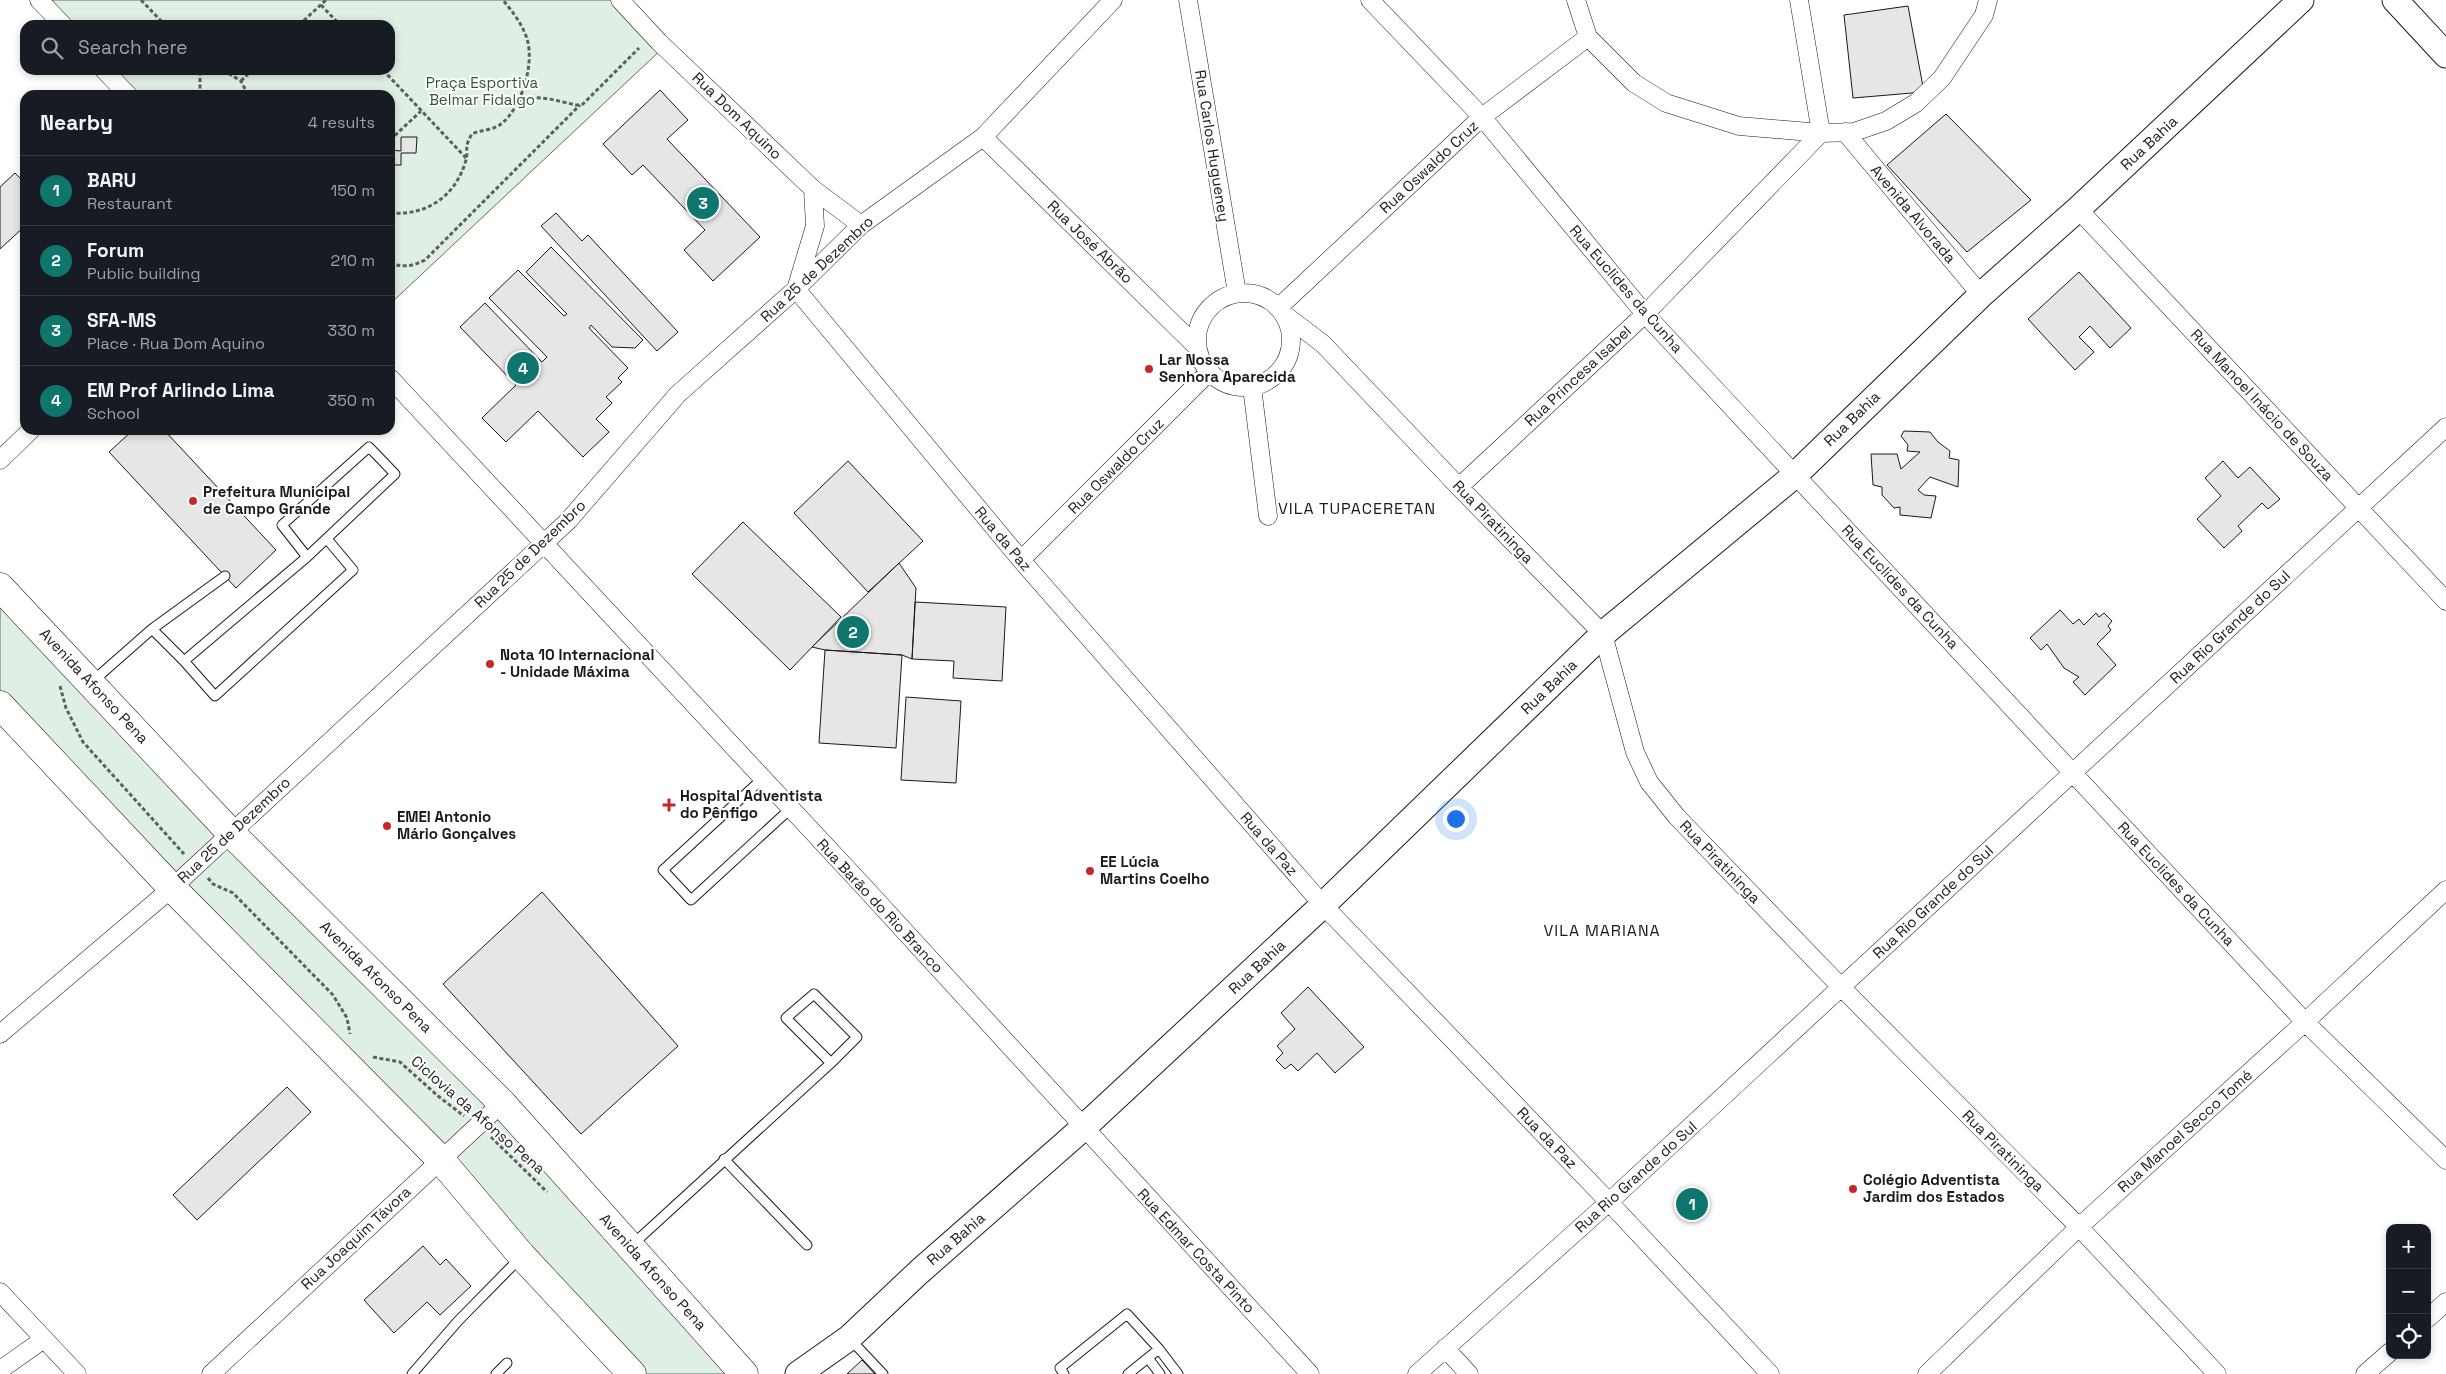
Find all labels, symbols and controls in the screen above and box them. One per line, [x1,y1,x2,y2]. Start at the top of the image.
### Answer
search box [20,20,395,75]
icon: search [38,34,66,62]
text: Search here [78,35,188,60]
street label: Rua Dom Aquino [689,68,786,163]
street label: Rua Carlos Hugueney [1191,69,1234,223]
park label: Praça Esportiva Belmar Fidalgo [426,73,539,109]
text: Nearby [40,109,113,136]
street label: Rua Bahia [2116,111,2181,174]
text: 4 results [308,112,375,133]
street label: Rua Oswaldo Cruz [1375,116,1482,217]
street label: Avenida Alvorada [1867,160,1960,267]
text: BARU [87,168,136,193]
text: 1 [52,180,60,201]
text: 150 m [331,180,375,201]
pin: 3 [687,184,719,222]
text: Restaurant [87,193,173,214]
street label: Rua José Abrão [1044,196,1137,287]
street label: Rua 25 de Dezembro [756,211,877,326]
street label: Rua Euclides da Cunha [1566,221,1687,357]
text: Forum [87,238,144,263]
text: 2 [51,250,61,271]
text: 210 m [331,250,375,271]
text: Public building [87,263,200,284]
text: SFA-MS [87,308,156,333]
text: 3 [51,320,61,341]
text: 330 m [328,320,375,341]
street label: Rua Princesa Isabel [1520,321,1635,430]
street label: Rua Manoel Inácio de Souza [2187,325,2338,485]
text: Place · Rua Dom Aquino [87,333,265,354]
pin: 4 [507,349,539,387]
place label: Lar Nossa Senhora Aparecida [1159,350,1296,386]
marker: Lar Nossa Senhora Aparecida [1143,363,1155,375]
text: EM Prof Arlindo Lima [87,378,275,403]
street label: Rua Bahia [1819,387,1884,450]
text: 4 [51,390,61,411]
text: 350 m [328,390,375,411]
text: School [87,403,140,424]
street label: Rua Oswaldo Cruz [1064,414,1168,518]
street label: Rua Piratininga [1449,476,1538,567]
place label: Prefeitura Municipal de Campo Grande [203,482,350,518]
marker: Prefeitura Municipal de Campo Grande [187,495,199,507]
street label: Rua 25 de Dezembro [470,496,589,612]
district label: VILA TUPACERETAN [1278,498,1436,519]
street label: Rua da Paz [971,502,1036,575]
street label: Rua Euclides da Cunha [1838,520,1963,653]
street label: Rua Rio Grande do Sul [2166,566,2294,687]
pin: 2 [837,613,869,651]
street label: Avenida Afonso Pena [36,624,153,748]
place label: Nota 10 Internacional - Unidade Máxima [500,645,654,681]
street label: Rua Bahia [1516,655,1581,718]
marker: Nota 10 Internacional - Unidade Máxima [484,658,496,670]
street label: Rua 25 de Dezembro [173,772,294,887]
place label: Hospital Adventista do Pênfigo [680,786,823,822]
marker: Hospital Adventista do Pênfigo [662,798,676,812]
your location [1443,806,1469,832]
place label: EMEI Antonio Mário Gonçalves [397,807,516,843]
street label: Rua da Paz [1236,808,1302,880]
street label: Rua Piratininga [1676,816,1765,907]
street label: Rua Euclides da Cunha [2114,817,2239,950]
marker: EMEI Antonio Mário Gonçalves [381,820,393,832]
street label: Rua Barão do Rio Branco [813,834,948,977]
street label: Rua Rio Grande do Sul [1869,841,1997,962]
place label: EE Lúcia Martins Coelho [1100,852,1210,888]
marker: EE Lúcia Martins Coelho [1084,865,1096,877]
street label: Avenida Afonso Pena [316,917,437,1037]
district label: VILA MARIANA [1543,920,1661,941]
street label: Rua Bahia [1224,935,1289,998]
street label: Ciclovia da Afonso Pena [407,1051,550,1178]
street label: Rua Manoel Secco Tomé [2113,1065,2256,1196]
street label: Rua da Paz [1513,1103,1581,1173]
street label: Rua Piratininga [1958,1106,2049,1196]
street label: Rua Rio Grande do Sul [1571,1117,1701,1236]
place label: Colégio Adventista Jardim dos Estados [1863,1170,2005,1206]
street label: Rua Joaquim Távora [297,1182,415,1293]
marker: Colégio Adventista Jardim dos Estados [1847,1183,1859,1195]
street label: Rua Edmar Costa Pinto [1134,1184,1259,1317]
pin: 1 [1676,1185,1708,1223]
street label: Rua Bahia [923,1208,989,1269]
street label: Avenida Afonso Pena [596,1209,711,1334]
map controls [2386,1224,2431,1359]
button: + [2386,1224,2431,1269]
button: − [2386,1269,2431,1314]
button: locate [2386,1314,2431,1359]

